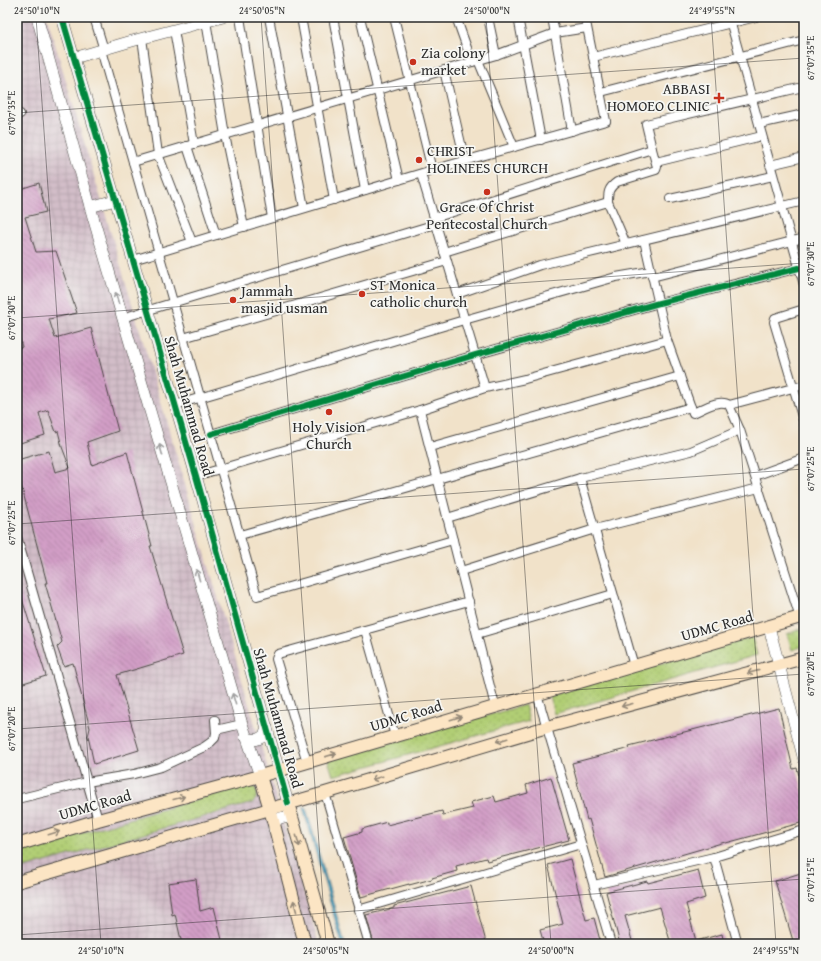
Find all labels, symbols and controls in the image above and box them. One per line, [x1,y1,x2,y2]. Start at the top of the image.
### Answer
text: 24°50'10"N [14,3,60,18]
text: 24°50'05"N [239,3,285,18]
text: 24°50'00"N [464,3,510,18]
text: 24°49'55"N [689,3,735,18]
text: 67°07'35"E [803,36,818,80]
place label: Zia colony market [421,42,486,80]
marker: Zia colony market [408,57,418,67]
place label: ABBASI HOMOEO CLINIC [607,78,710,116]
text: 67°07'35"E [4,91,19,135]
marker: ABBASI HOMOEO CLINIC [713,92,725,104]
place label: CHRIST HOLINEES CHURCH [427,140,548,178]
marker: CHRIST HOLINEES CHURCH [414,155,424,165]
marker: Grace Of Christ Pentecostal Church [482,187,492,197]
place label: Grace Of Christ Pentecostal Church [426,196,548,234]
text: 67°07'30"E [803,242,818,286]
place label: ST Monica catholic church [370,274,468,312]
place label: Jammah masjid usman [239,280,328,318]
marker: ST Monica catholic church [357,289,367,299]
one-way arrow [113,292,120,305]
marker: Jammah masjid usman [228,295,238,305]
text: 67°07'30"E [4,296,19,340]
street label: Shah Muhammad Road [159,333,220,478]
marker: Holy Vision Church [324,407,334,417]
place label: Holy Vision Church [293,416,366,454]
one-way arrow [157,444,164,457]
text: 67°07'25"E [803,447,818,491]
text: 67°07'25"E [4,501,19,545]
one-way arrow [194,568,201,581]
street label: UDMC Road [678,605,755,646]
street label: Shah Muhammad Road [248,645,309,790]
text: 67°07'20"E [803,652,818,696]
one-way arrow [747,669,760,676]
one-way arrow [230,693,237,706]
street label: UDMC Road [367,695,444,736]
one-way arrow [621,702,634,710]
text: 67°07'20"E [4,707,19,751]
one-way arrow [449,714,462,721]
one-way arrow [496,737,509,744]
one-way arrow [325,751,338,758]
one-way arrow [371,775,384,782]
street label: UDMC Road [56,784,133,825]
one-way arrow [173,794,186,801]
one-way arrow [48,829,61,836]
one-way arrow [295,834,302,847]
text: 67°07'15"E [803,858,818,902]
one-way arrow [291,900,298,913]
text: 24°50'10"N [78,943,124,958]
text: 24°50'05"N [303,943,349,958]
text: 24°50'00"N [528,943,574,958]
text: 24°49'55"N [753,943,799,958]

